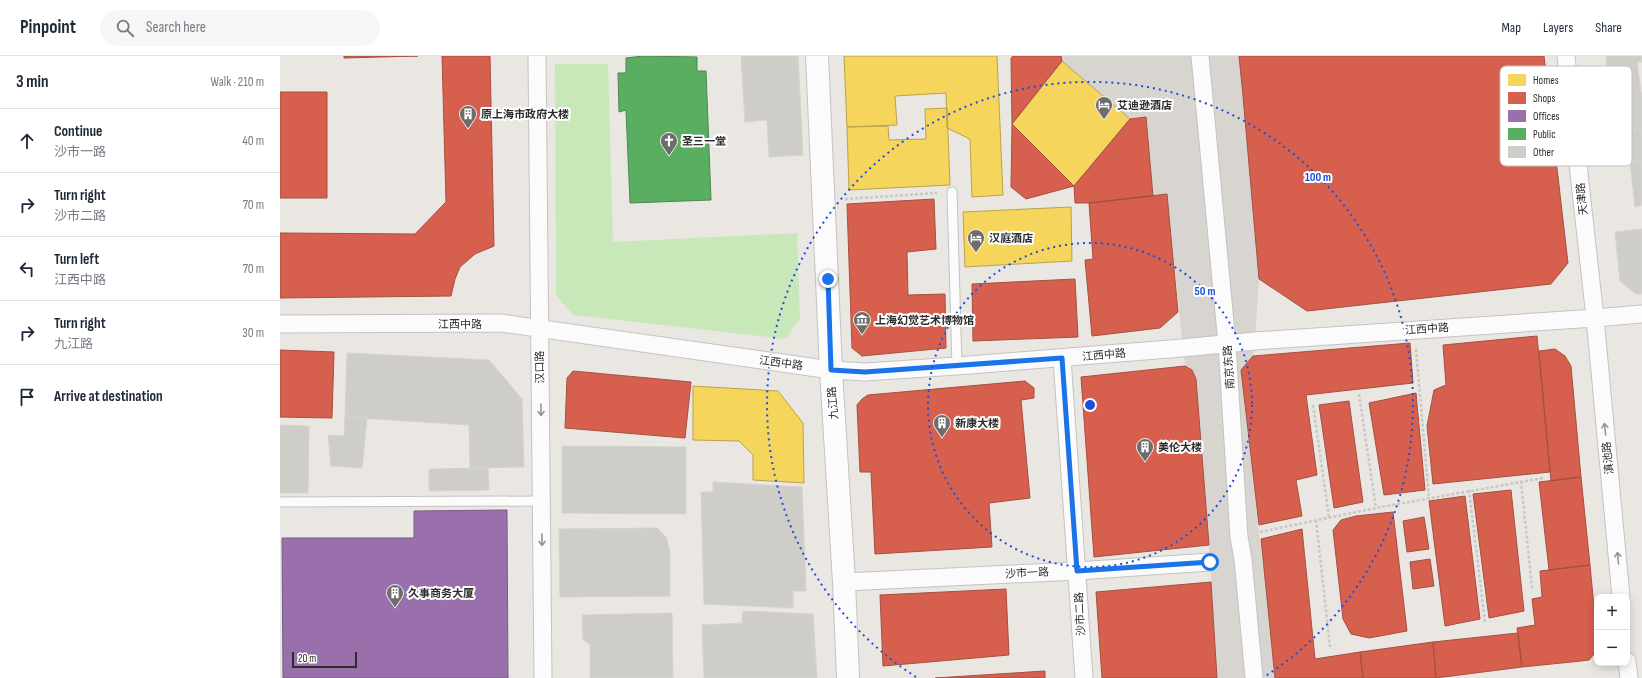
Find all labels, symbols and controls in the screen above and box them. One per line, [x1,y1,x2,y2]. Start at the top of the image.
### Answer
search box [100,10,380,46]
text: Pinpoint [20,16,76,39]
icon: search [114,17,136,39]
text: Search here [146,18,206,37]
text: Map [1501,19,1521,36]
text: Layers [1543,19,1573,36]
text: Share [1595,19,1622,36]
legend [1500,66,1632,166]
text: 3 min [16,72,49,92]
text: Walk · 210 m [211,74,264,90]
text: Homes [1533,74,1559,87]
text: Shops [1533,92,1556,105]
hotel icon: 艾迪逊酒店 [1094,95,1114,120]
place label: 艾迪逊酒店 [1117,99,1172,112]
building icon: 原上海市政府大楼 [458,104,478,129]
place label: 原上海市政府大楼 [481,108,569,121]
text: Offices [1533,110,1560,123]
text: Continue [54,122,103,141]
text: Public [1533,128,1556,141]
icon: ahead [16,130,38,152]
church icon: 圣三一堂 [659,131,679,156]
text: 40 m [242,133,264,149]
place label: 圣三一堂 [682,135,726,148]
text: 沙市一路 [54,144,106,160]
text: Other [1533,146,1554,159]
text: 100 m [1305,170,1331,185]
street label: 天津路 [1574,182,1590,216]
text: Turn right [54,186,106,205]
icon: right [16,194,38,216]
text: 70 m [243,197,264,213]
text: 沙市二路 [54,208,106,224]
hotel icon: 汉庭酒店 [966,228,986,253]
place label: 汉庭酒店 [989,232,1033,245]
text: Turn left [54,250,99,269]
icon: left [16,258,38,280]
text: 70 m [243,261,264,277]
route end [819,270,837,288]
text: 江西中路 [54,272,106,288]
text: 50 m [1195,284,1215,299]
museum icon: 上海幻觉艺术博物馆 [852,310,872,335]
text: Turn right [54,314,106,333]
place label: 上海幻觉艺术博物馆 [875,314,974,327]
street label: 江西中路 [438,318,482,331]
street label: 江西中路 [1405,321,1449,337]
icon: right [16,322,38,344]
text: 30 m [242,325,264,341]
text: 九江路 [54,336,93,352]
street label: 南京东路 [1221,345,1237,389]
street label: 江西中路 [1082,347,1126,363]
street label: 汉口路 [533,350,547,384]
street label: 江西中路 [758,354,804,372]
icon: arrive [16,386,38,408]
street label: 九江路 [825,386,841,420]
text: Arrive at destination [54,387,163,406]
centre of rings [1083,398,1097,412]
one-way arrow [537,403,545,416]
building icon: 新康大楼 [932,413,952,438]
place label: 新康大楼 [955,417,999,430]
one-way arrow [1602,423,1609,436]
building icon: 美伦大楼 [1135,437,1155,462]
place label: 美伦大楼 [1158,441,1202,454]
street label: 滇池路 [1600,441,1616,475]
one-way arrow [538,533,546,546]
one-way arrow [1614,552,1621,565]
route start [1201,553,1219,571]
street label: 沙市一路 [1005,565,1049,581]
building icon: 久事商务大厦 [385,583,405,608]
place label: 久事商务大厦 [408,587,474,600]
street label: 沙市二路 [1072,592,1088,636]
map controls [1594,594,1630,666]
button: + [1594,594,1630,630]
button: − [1594,630,1630,666]
scale bar [292,650,357,669]
text: 20 m [298,652,316,665]

